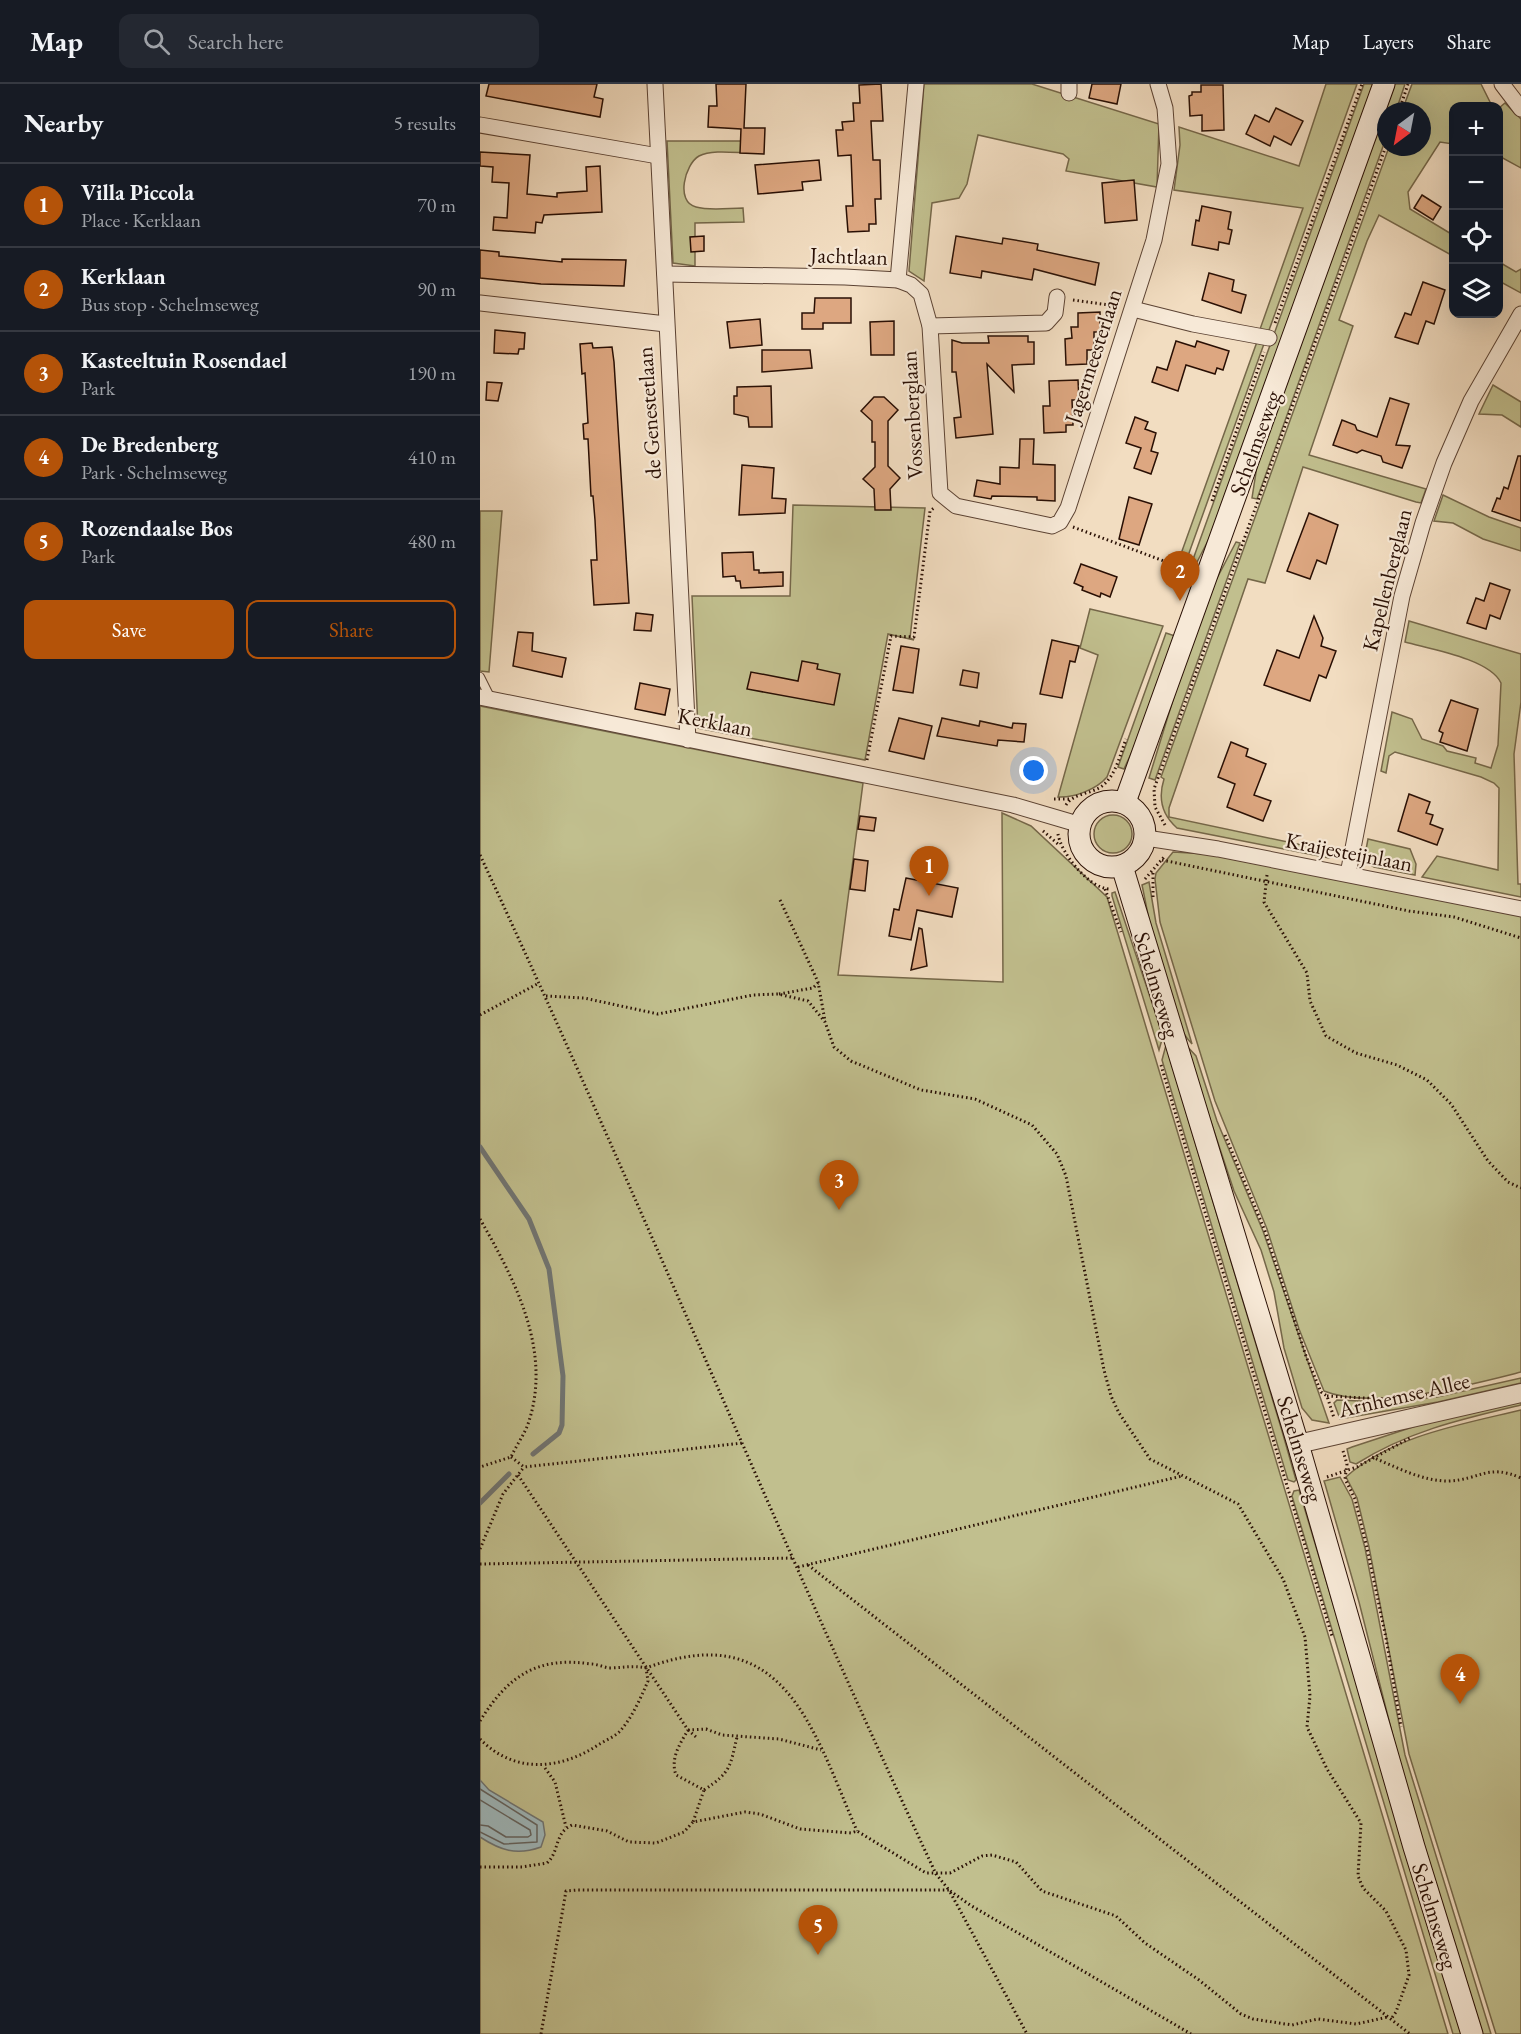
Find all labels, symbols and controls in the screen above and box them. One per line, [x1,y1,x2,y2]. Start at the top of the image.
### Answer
search box [119,14,539,68]
text: Map [30,23,83,59]
icon: search [140,25,173,58]
text: Search here [188,27,283,56]
text: Map [1292,28,1330,55]
text: Layers [1363,28,1414,55]
text: Share [1447,28,1491,55]
north arrow [1377,102,1431,156]
map controls [1449,102,1503,318]
button: + [1449,102,1503,156]
text: Nearby [24,106,104,140]
text: 5 results [393,110,456,136]
button: − [1449,156,1503,210]
text: Villa Piccola [81,178,194,207]
text: 1 [38,192,49,218]
text: 70 m [417,192,456,218]
text: Place · Kerklaan [81,207,201,233]
button: locate [1449,210,1503,264]
street label: Jachtlaan [808,240,889,272]
text: Kerklaan [81,262,166,291]
button: layers [1449,264,1503,318]
text: 2 [38,276,49,302]
text: 90 m [417,276,456,302]
street label: Jagermeesterlaan [1057,284,1129,429]
text: Bus stop · Schelmseweg [81,291,259,317]
street label: de Genestetlaan [630,345,668,480]
text: Kasteeltuin Rosendael [81,346,287,375]
street label: Vossenberglaan [894,349,930,480]
text: 3 [38,360,49,386]
text: 190 m [408,360,456,386]
text: Park [81,375,115,401]
street label: Schelmseweg [1223,386,1288,500]
text: De Bredenberg [81,430,218,459]
text: 4 [38,444,49,470]
text: 410 m [408,444,456,470]
text: Park · Schelmseweg [81,459,227,485]
street label: Kapellenberglaan [1355,505,1419,654]
text: Rozendaalse Bos [81,514,233,543]
text: 5 [38,528,49,554]
text: 480 m [408,528,456,554]
text: Park [81,543,115,569]
pin: 2 [1160,552,1200,601]
button: Save [24,600,234,659]
button: Share [246,600,456,659]
street label: Kerklaan [675,701,755,744]
your location [1019,756,1048,785]
street label: Kraijesteijnlaan [1283,825,1415,879]
pin: 1 [910,846,948,896]
street label: Schelmseweg [1127,928,1187,1042]
pin: 3 [820,1160,858,1210]
street label: Arnhemse Allee [1334,1366,1473,1424]
street label: Schelmseweg [1270,1392,1330,1506]
pin: 4 [1440,1654,1480,1704]
street label: Schelmseweg [1405,1859,1465,1973]
pin: 5 [798,1906,838,1955]

